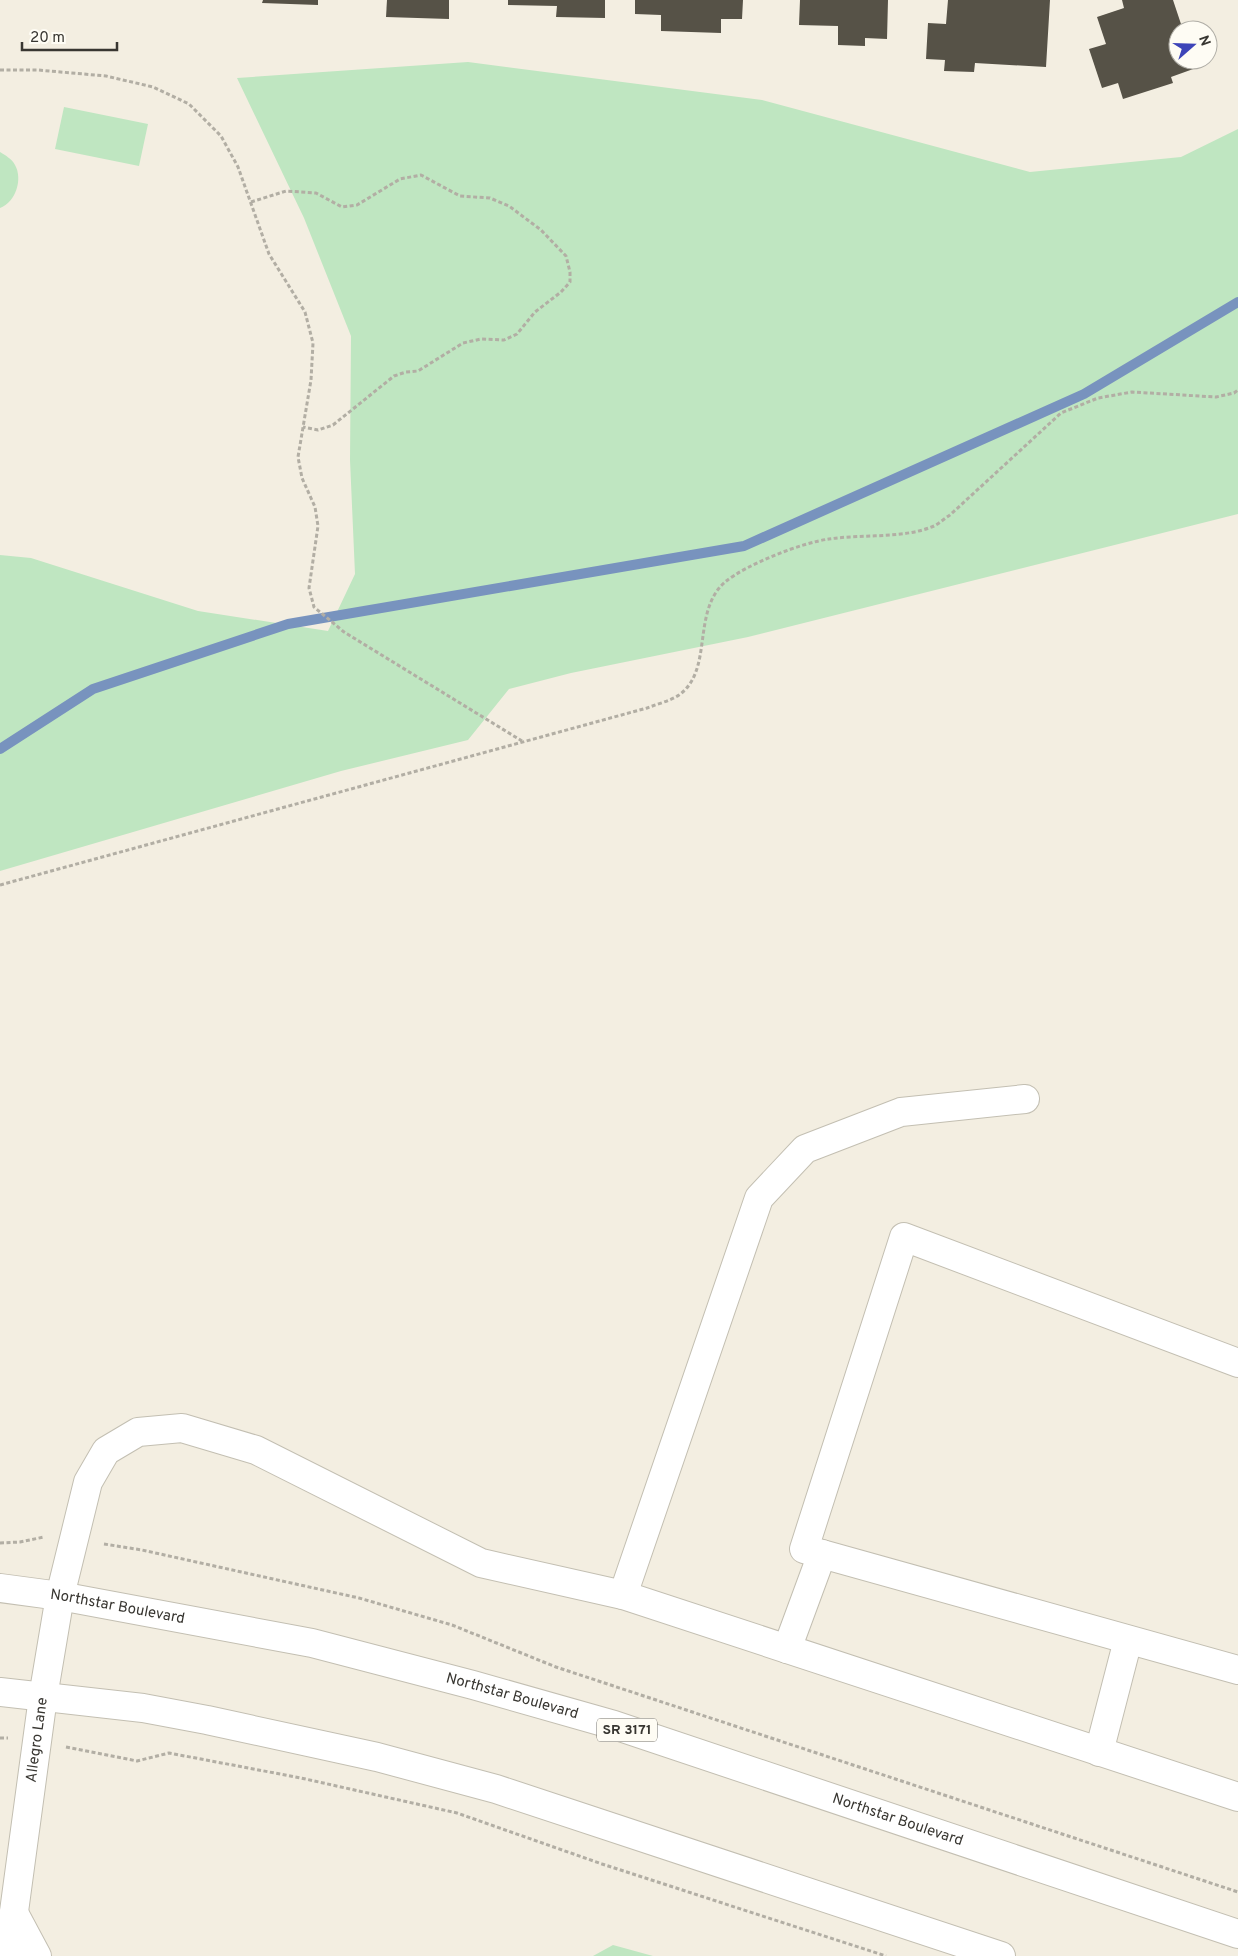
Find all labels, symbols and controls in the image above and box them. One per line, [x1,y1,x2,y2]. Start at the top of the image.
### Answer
scale bar [22,20,118,52]
north arrow [1168,20,1218,70]
text: 20 m [30,29,65,48]
text: N [1194,33,1214,49]
street label: Northstar Boulevard [49,1585,186,1629]
street label: Northstar Boulevard [444,1669,581,1724]
street label: Allegro Lane [22,1696,52,1784]
road number: SR 3171 [597,1718,657,1742]
street label: Northstar Boulevard [830,1789,965,1851]

